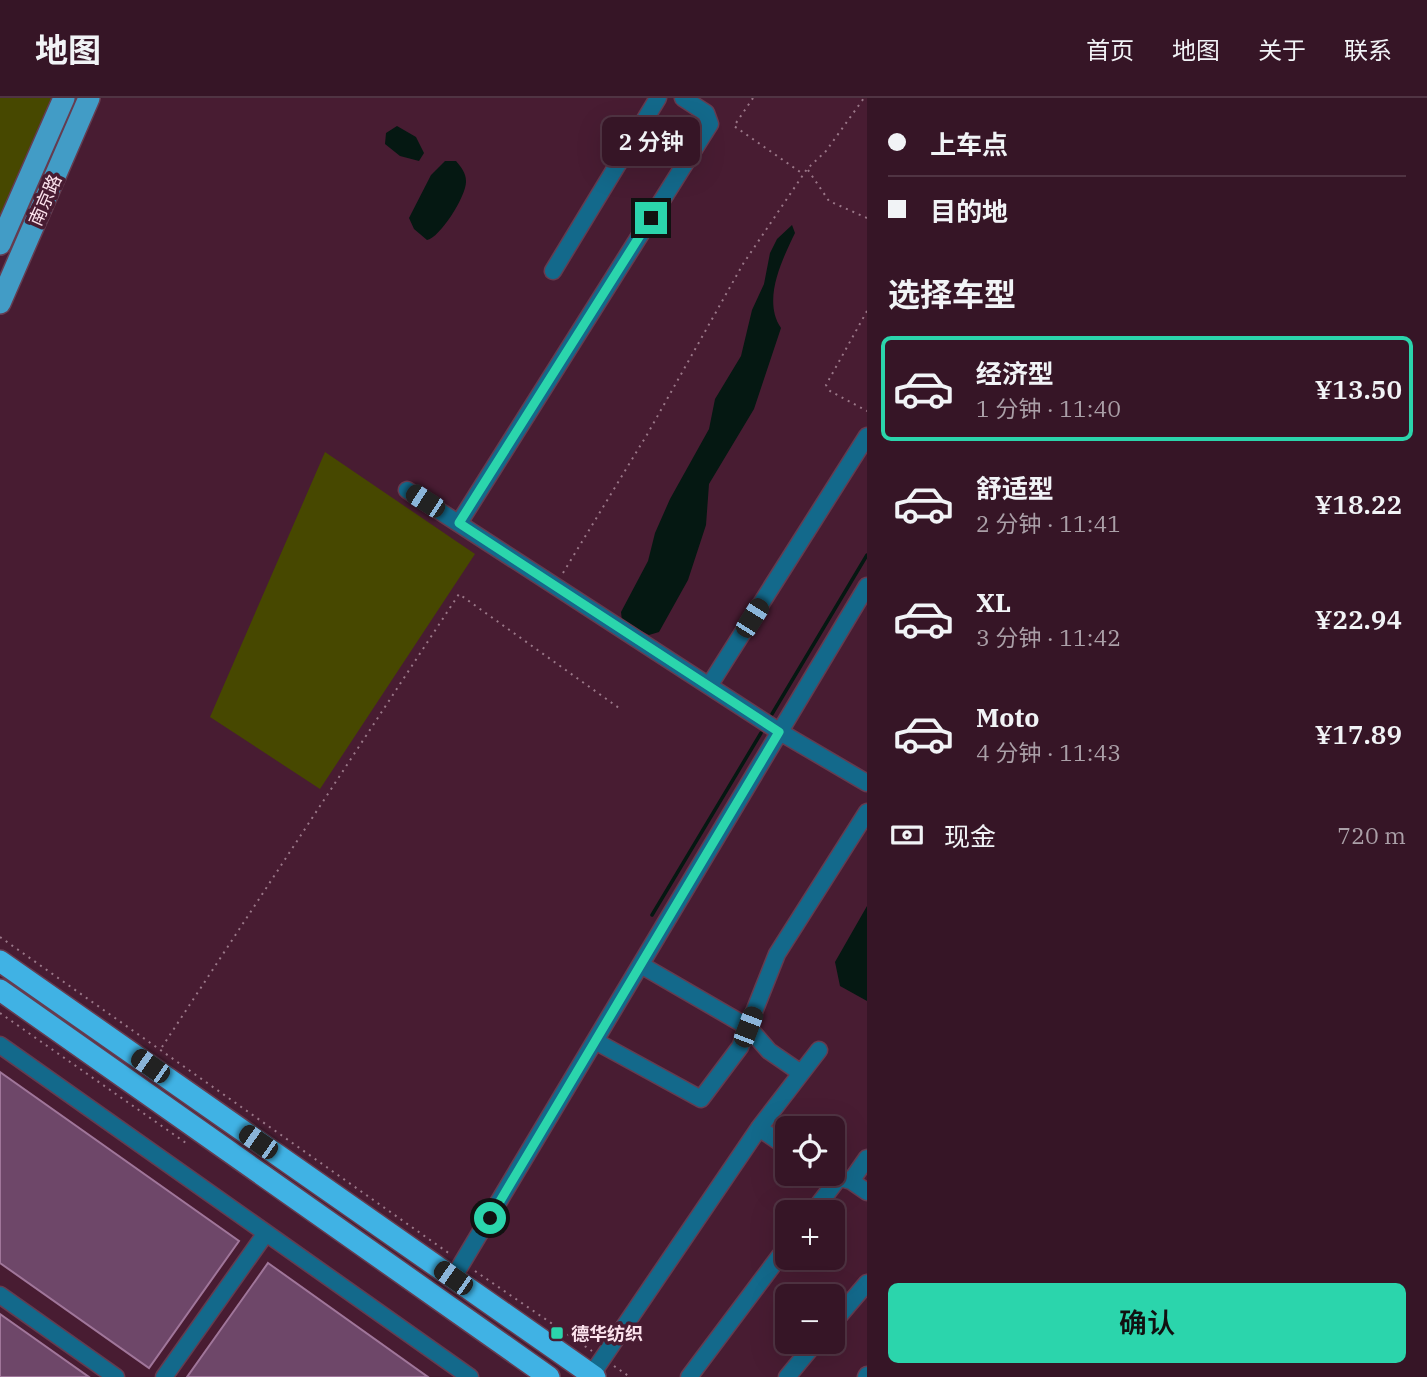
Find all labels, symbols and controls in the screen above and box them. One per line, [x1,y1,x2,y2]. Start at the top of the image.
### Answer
text: 地图 [35,28,101,71]
text: 首页 [1086,34,1134,66]
text: 地图 [1172,34,1220,66]
text: 关于 [1258,34,1306,66]
text: 联系 [1344,34,1392,66]
callout: 2 分钟 [602,116,700,166]
text: 2 分钟 [618,126,684,156]
text: 上车点 [930,127,1008,161]
street label: 南京路 [24,171,66,229]
text: 目的地 [930,194,1008,228]
route end [635,202,667,234]
text: 选择车型 [888,273,1016,315]
text: 经济型 [976,356,1054,390]
icon: car [892,357,955,420]
text: ¥13.50 [1315,372,1402,406]
text: 1 分钟 · 11:40 [976,393,1121,423]
text: 舒适型 [976,471,1054,505]
icon: car [892,472,955,535]
car [402,481,449,521]
text: ¥18.22 [1315,487,1402,521]
text: 2 分钟 · 11:41 [976,508,1121,538]
text: XL [976,585,1011,619]
icon: car [892,587,955,650]
car [732,595,773,641]
text: ¥22.94 [1315,602,1402,636]
text: 3 分钟 · 11:42 [976,622,1121,652]
text: Moto [976,700,1039,734]
icon: car [892,702,955,765]
text: ¥17.89 [1315,717,1402,751]
text: 4 分钟 · 11:43 [976,737,1121,767]
icon: cash [888,816,926,854]
text: 现金 [944,819,996,853]
text: 720 m [1337,820,1406,850]
car [731,1004,766,1050]
car [127,1045,174,1087]
map controls [775,1116,845,1354]
button: locate [775,1116,845,1186]
car [235,1121,282,1163]
button: + [775,1200,845,1270]
route start [474,1202,506,1234]
car [430,1257,477,1299]
button: 确认 [888,1283,1406,1363]
button: − [775,1284,845,1354]
place label: 德华纺织 [571,1322,643,1345]
marker: 德华纺织 [549,1325,565,1341]

